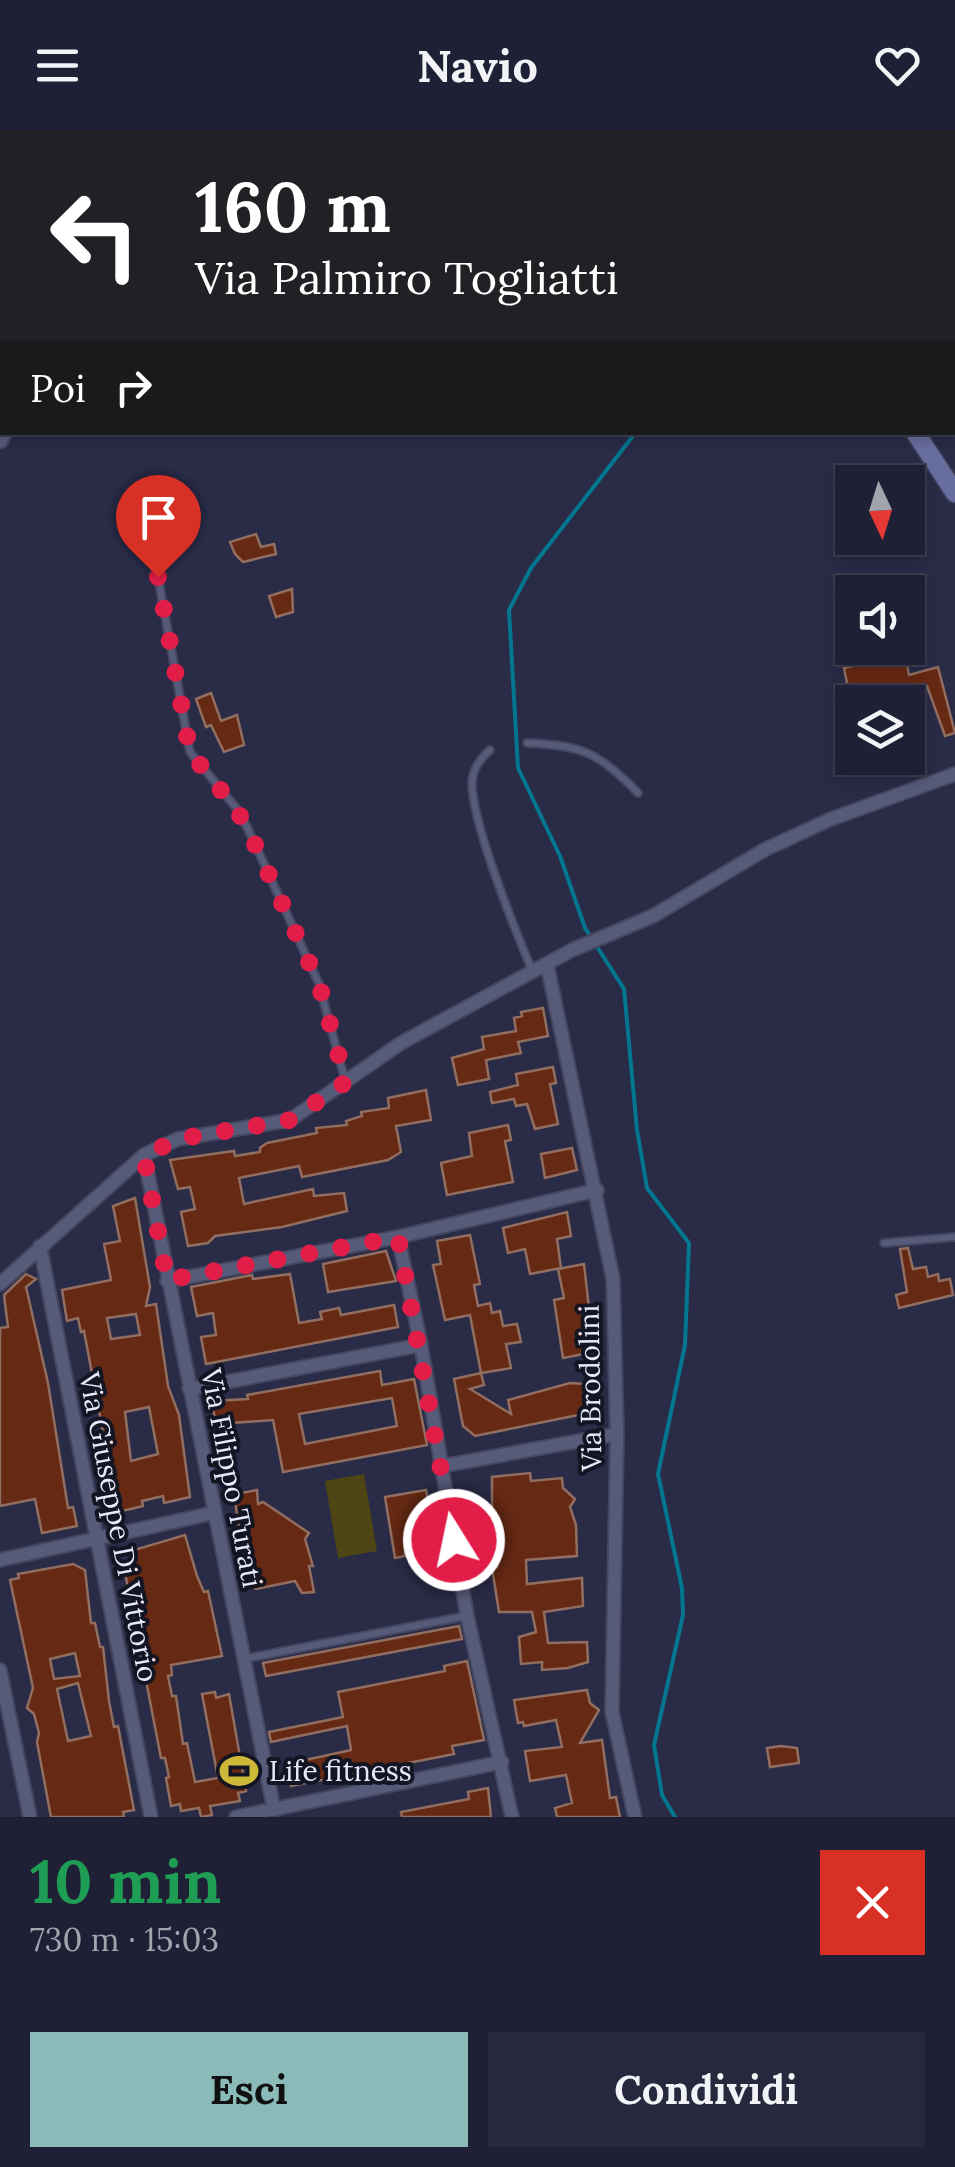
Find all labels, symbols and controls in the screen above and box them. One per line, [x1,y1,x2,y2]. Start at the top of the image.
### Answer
text: Navio [417,37,538,94]
icon: menu [30,38,85,93]
icon: heart [870,38,925,93]
text: 160 m [195,162,391,251]
icon: left [30,170,160,300]
text: Via Palmiro Togliatti [195,249,619,306]
icon: right [106,360,161,415]
text: Poi [30,364,86,412]
north arrow [835,465,925,555]
map controls [835,465,925,775]
pin [116,475,201,578]
icon: arrive [131,490,186,545]
button: sound [835,575,925,665]
button: layers [835,685,925,775]
street label: Via Brodolini [571,1304,609,1473]
street label: Via Filippo Turati [193,1364,271,1591]
street label: Via Giuseppe Di Vittorio [71,1368,167,1685]
position arrow [402,1488,506,1592]
sports icon: Life fitness [218,1750,260,1792]
place label: Life fitness [269,1753,412,1789]
text: 10 min [30,1843,221,1919]
button: close [820,1850,925,1955]
text: 730 m · 15:03 [30,1919,219,1960]
button: Esci [30,2032,468,2147]
button: Condividi [488,2032,925,2147]

